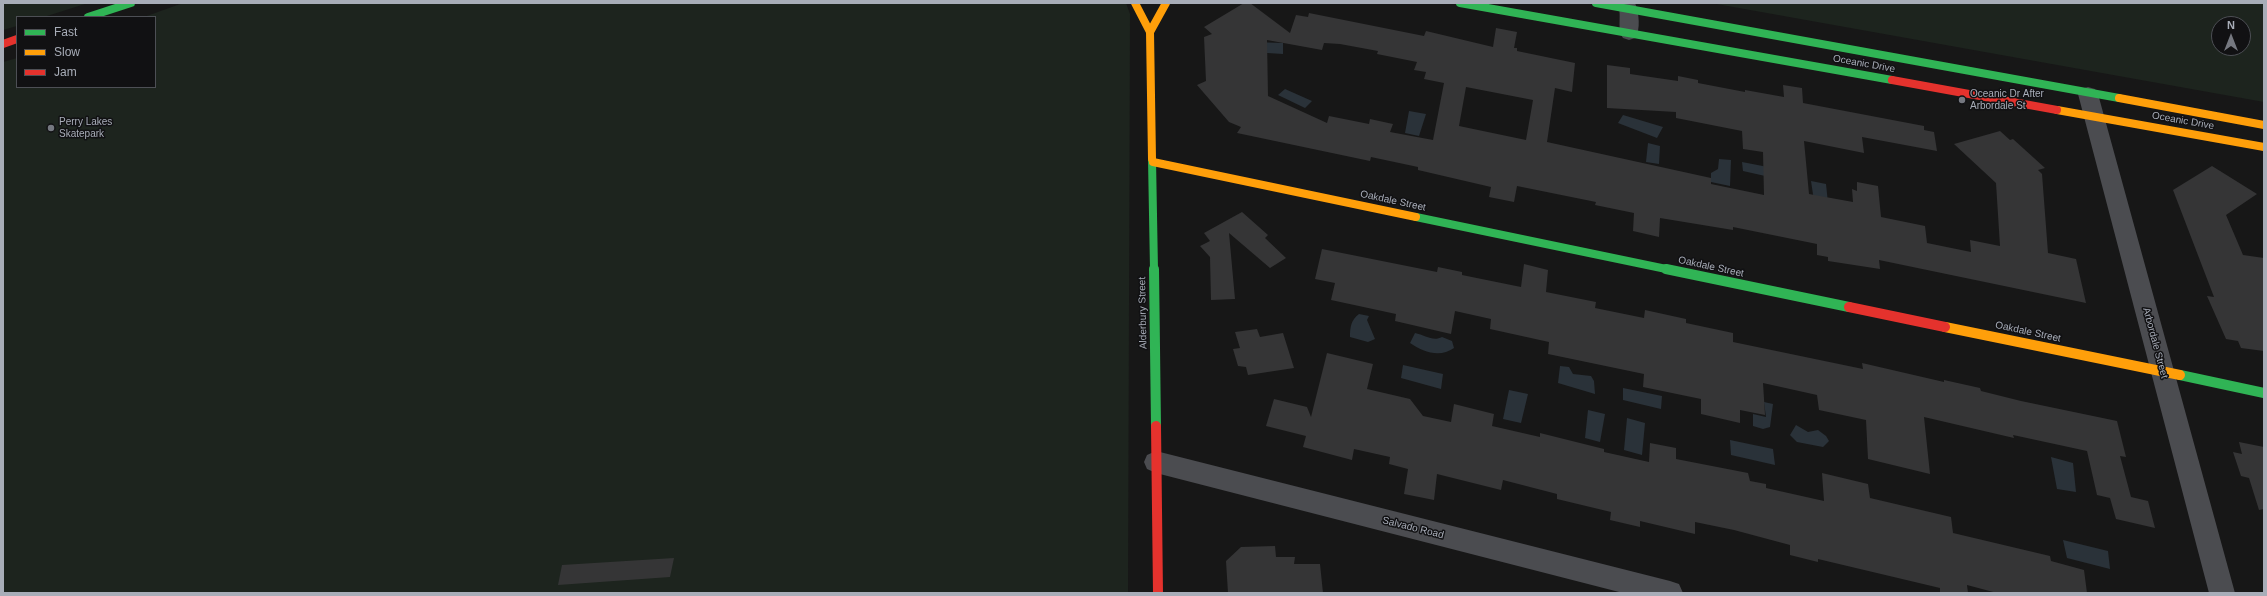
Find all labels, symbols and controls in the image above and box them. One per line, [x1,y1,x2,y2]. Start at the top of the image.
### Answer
legend [16,16,156,88]
north arrow [2211,16,2251,56]
text: N [2227,19,2235,31]
text: Fast [54,25,77,39]
text: Slow [54,45,80,59]
street label: Oceanic Drive [1832,53,1896,75]
text: Jam [54,65,77,79]
place label: Oceanic Dr After Arbordale St [1970,88,2044,112]
marker: Oceanic Dr After Arbordale St [1957,95,1967,105]
street label: Oceanic Drive [2151,110,2215,132]
place label: Perry Lakes Skatepark [59,116,112,140]
marker: Perry Lakes Skatepark [46,123,56,133]
street label: Oakdale Street [1359,188,1427,214]
street label: Oakdale Street [1677,254,1745,280]
street label: Alderbury Street [1136,277,1150,349]
street label: Arbordale Street [2140,306,2170,380]
street label: Oakdale Street [1994,319,2062,345]
street label: Salvado Road [1381,515,1445,541]

